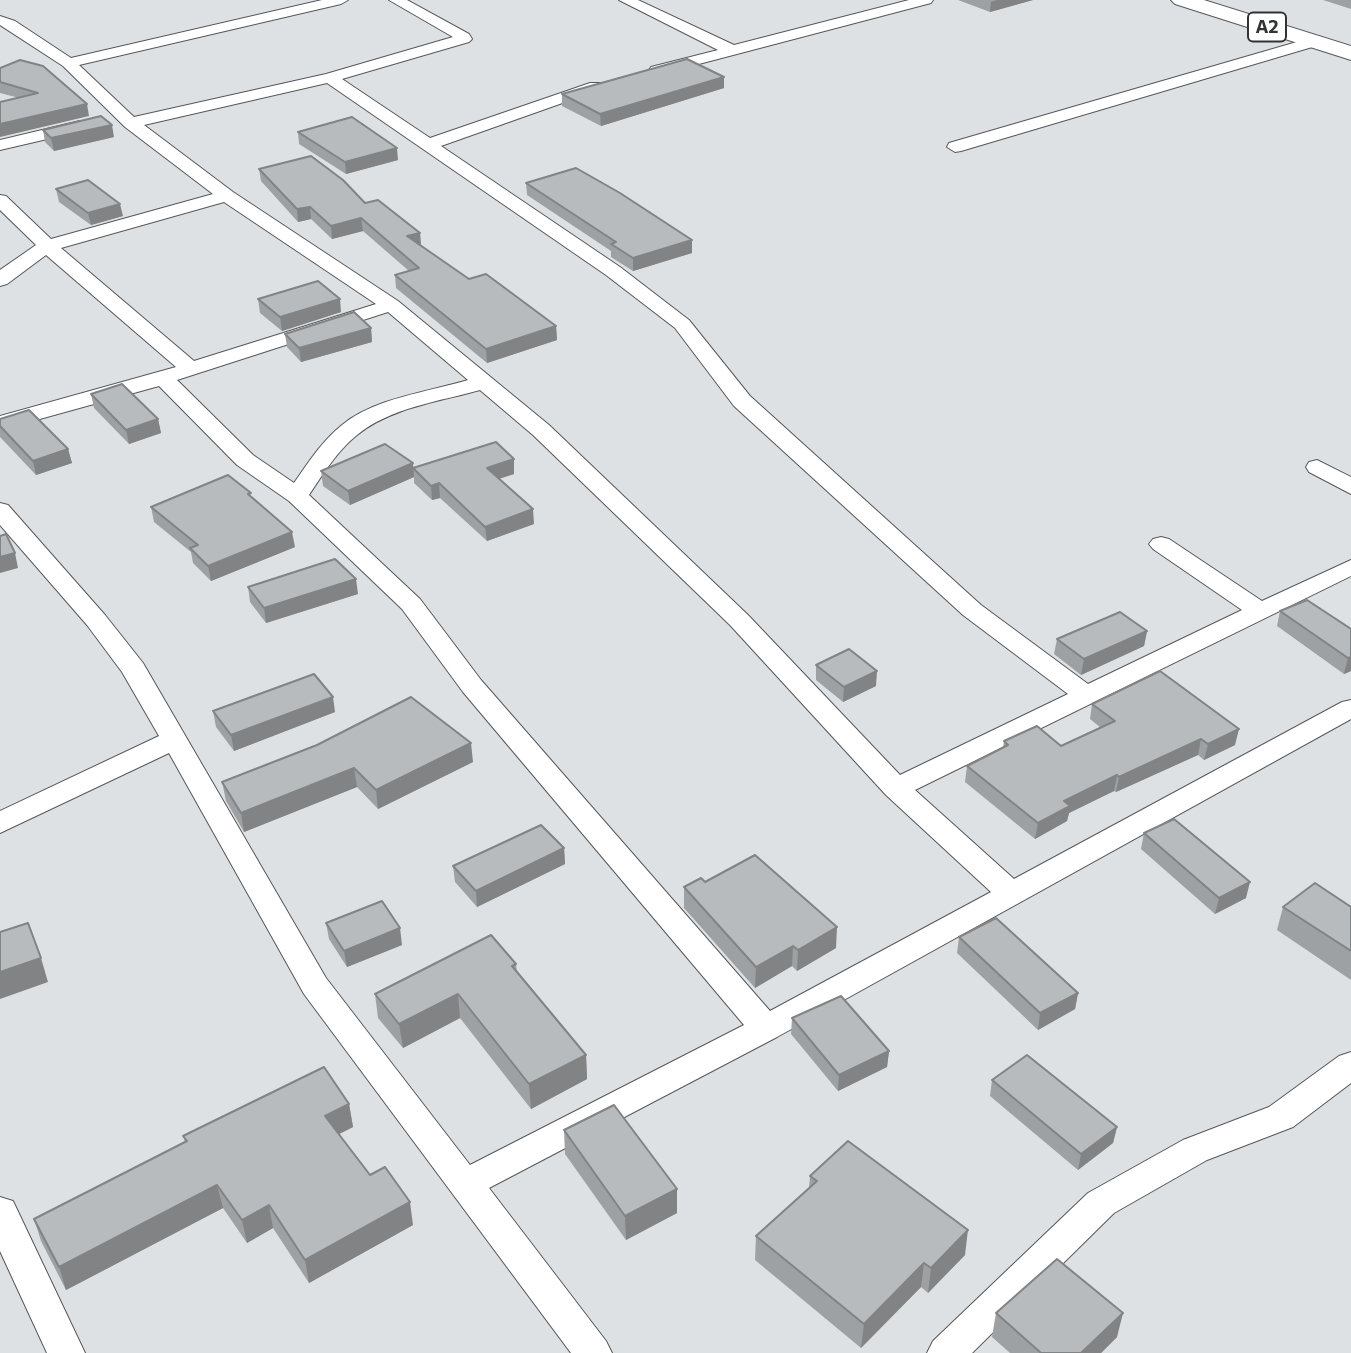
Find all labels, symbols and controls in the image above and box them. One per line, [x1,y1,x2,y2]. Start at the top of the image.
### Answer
road number: A2 [1248,12,1286,42]

